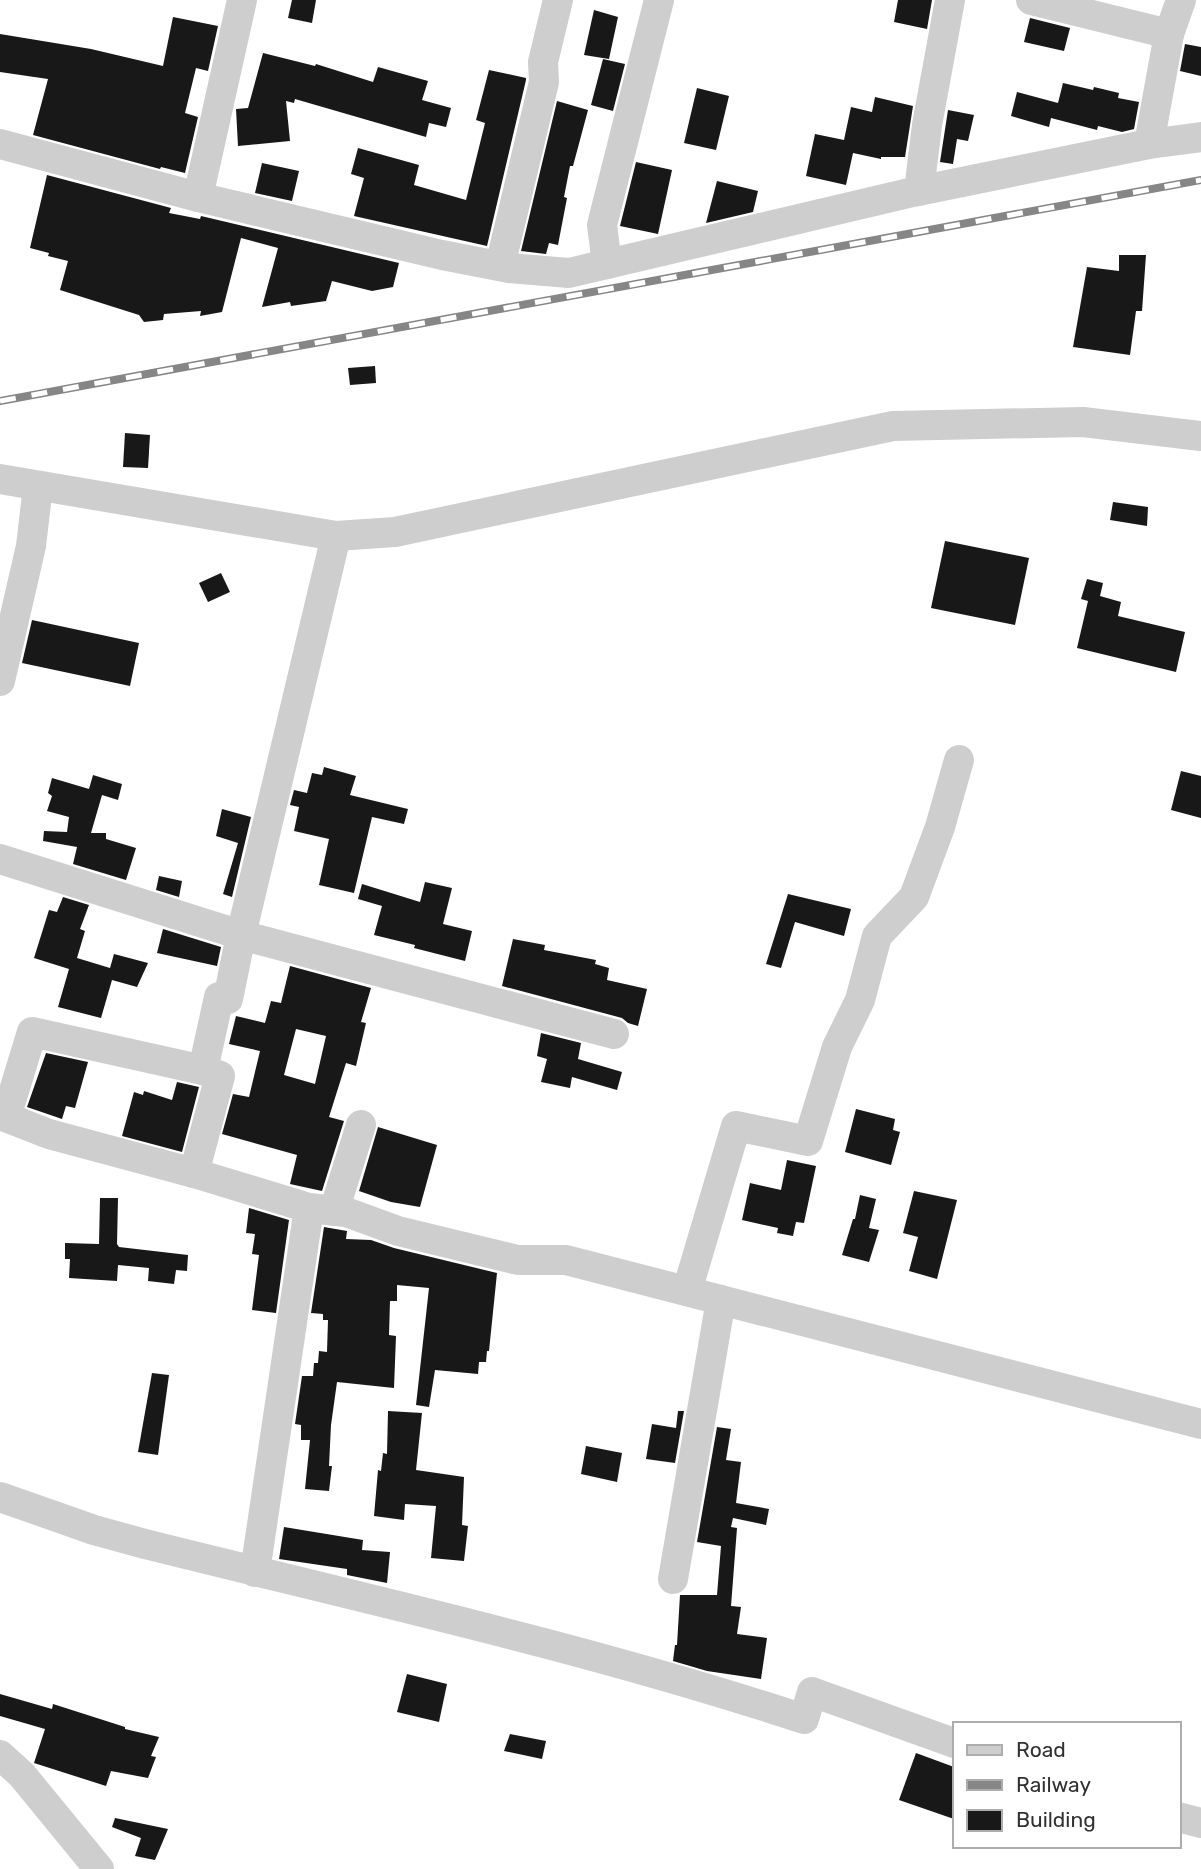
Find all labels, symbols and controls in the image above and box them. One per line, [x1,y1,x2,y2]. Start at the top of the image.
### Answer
legend [953,1722,1180,1848]
text: Road [1016,1737,1066,1762]
text: Railway [1016,1772,1091,1797]
text: Building [1016,1807,1096,1832]

